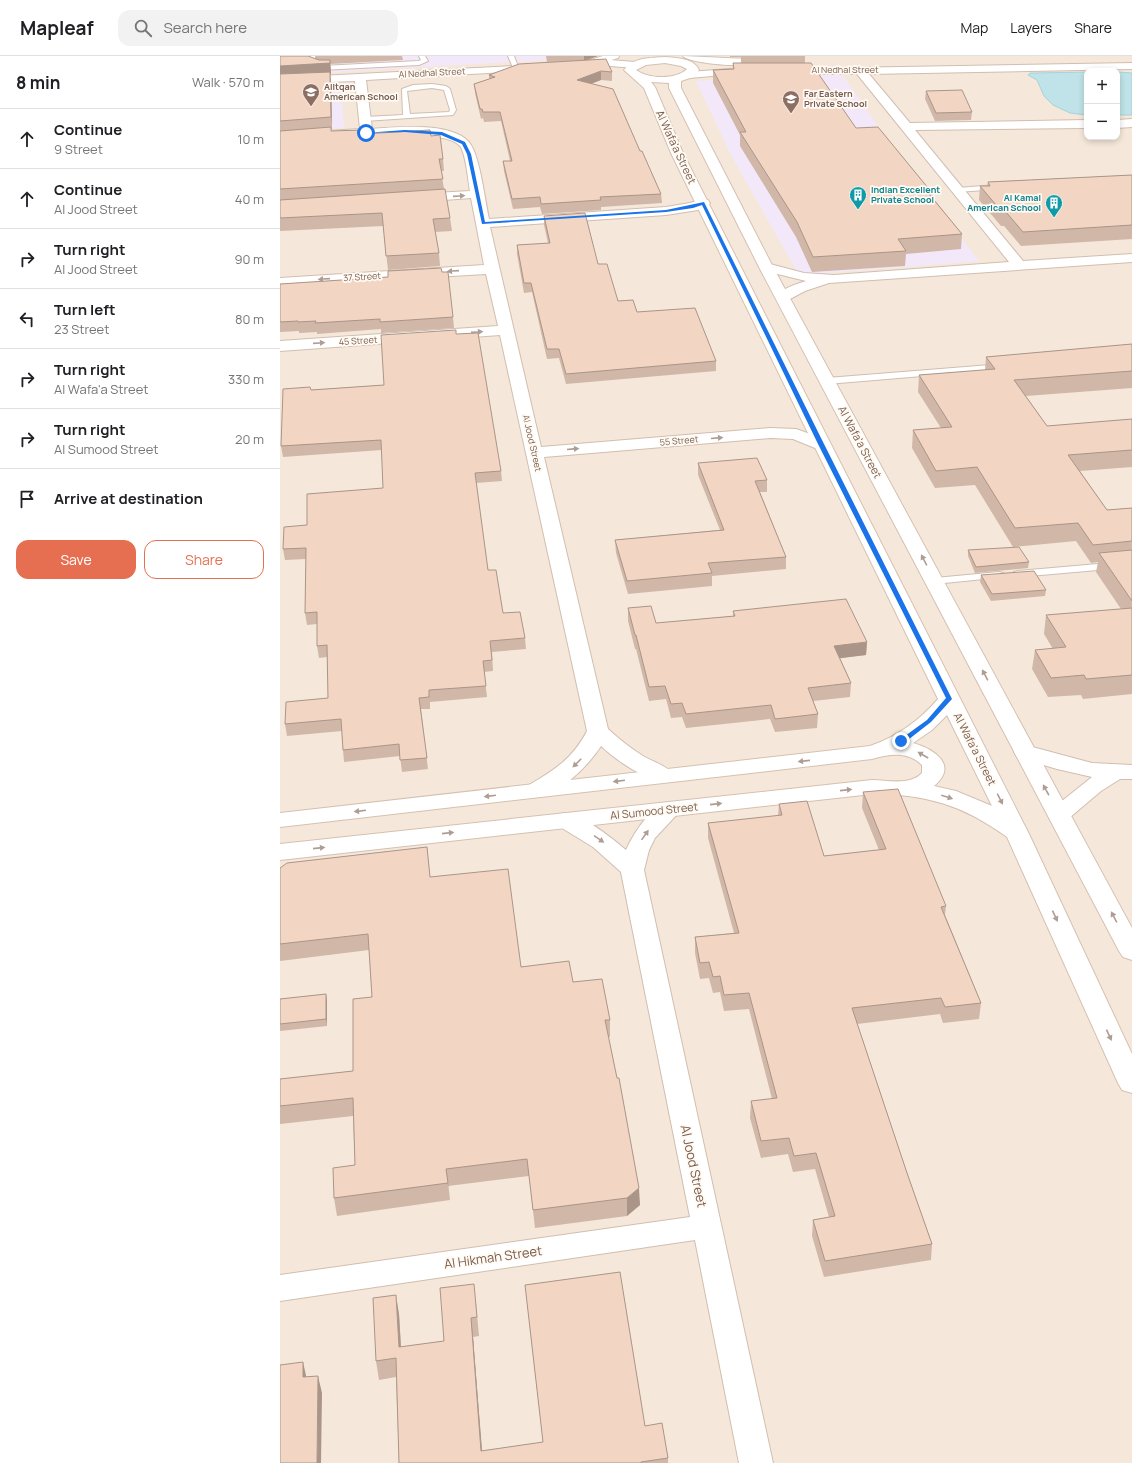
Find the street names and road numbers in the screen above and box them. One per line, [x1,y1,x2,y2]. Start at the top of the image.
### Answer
street label: Al Nedhal Street [811,63,879,76]
street label: Al Nedhal Street [398,64,466,81]
street label: Al Wafa'a Street [653,107,700,186]
street label: 37 Street [343,269,382,284]
street label: 45 Street [338,333,378,348]
street label: Al Wafa'a Street [835,403,886,481]
street label: Al Jood Street [520,413,545,473]
street label: 55 Street [659,432,699,449]
street label: Al Wafa'a Street [951,710,1000,788]
street label: Al Sumood Street [609,798,699,823]
street label: Al Jood Street [676,1123,712,1209]
street label: Al Hikmah Street [443,1241,543,1273]

